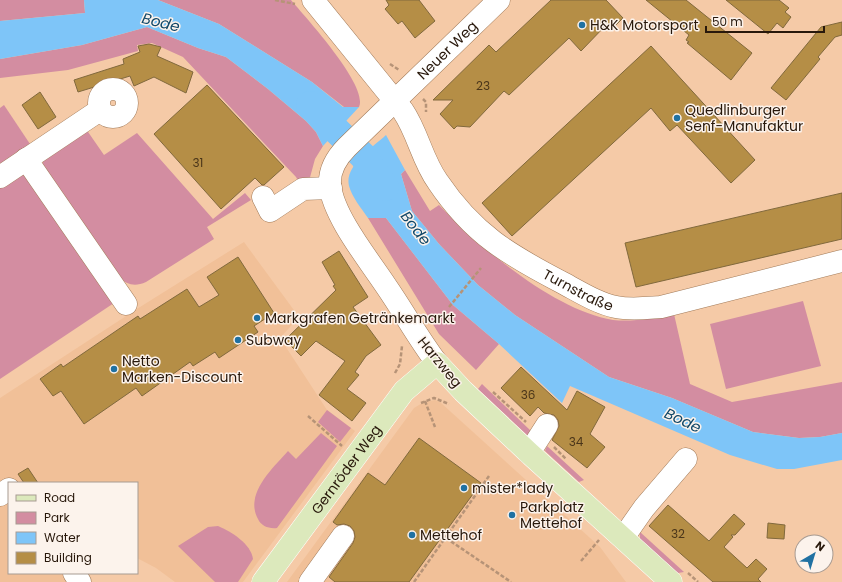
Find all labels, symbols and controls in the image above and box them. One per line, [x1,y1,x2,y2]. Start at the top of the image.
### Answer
water label: Bode [140,7,182,37]
scale bar [706,8,824,34]
text: 50 m [712,13,743,30]
place label: H&K Motorsport [590,15,699,35]
street label: Neuer Weg [412,16,482,84]
marker: H&K Motorsport [577,20,587,30]
house number: 23 [476,77,490,94]
place label: Quedlinburger Senf-Manufaktur [685,100,803,136]
marker: Quedlinburger Senf-Manufaktur [672,113,682,123]
house number: 31 [193,154,203,171]
water label: Bode [396,206,436,250]
street label: Turnstraße [540,264,616,316]
place label: Markgrafen Getränkemarkt [265,308,455,328]
marker: Markgrafen Getränkemarkt [252,313,262,323]
place label: Subway [246,330,302,350]
street label: Harzweg [413,332,467,392]
marker: Subway [233,335,243,345]
place label: Netto Marken-Discount [122,351,242,387]
marker: Netto Marken-Discount [109,364,119,374]
house number: 36 [521,386,535,403]
water label: Bode [661,402,705,438]
street label: Gernröder Weg [306,420,386,518]
house number: 34 [569,433,584,450]
place label: mister*lady [472,478,553,498]
legend [8,482,138,574]
marker: mister*lady [459,483,469,493]
text: Road [44,489,75,506]
place label: Parkplatz Mettehof [520,497,584,533]
text: Park [44,509,71,526]
marker: Parkplatz Mettehof [507,510,517,520]
place label: Mettehof [420,525,483,545]
house number: 32 [671,525,685,542]
text: Water [44,529,81,546]
marker: Mettehof [407,530,417,540]
north arrow [794,534,834,574]
text: N [812,537,828,555]
text: Building [44,549,92,566]

